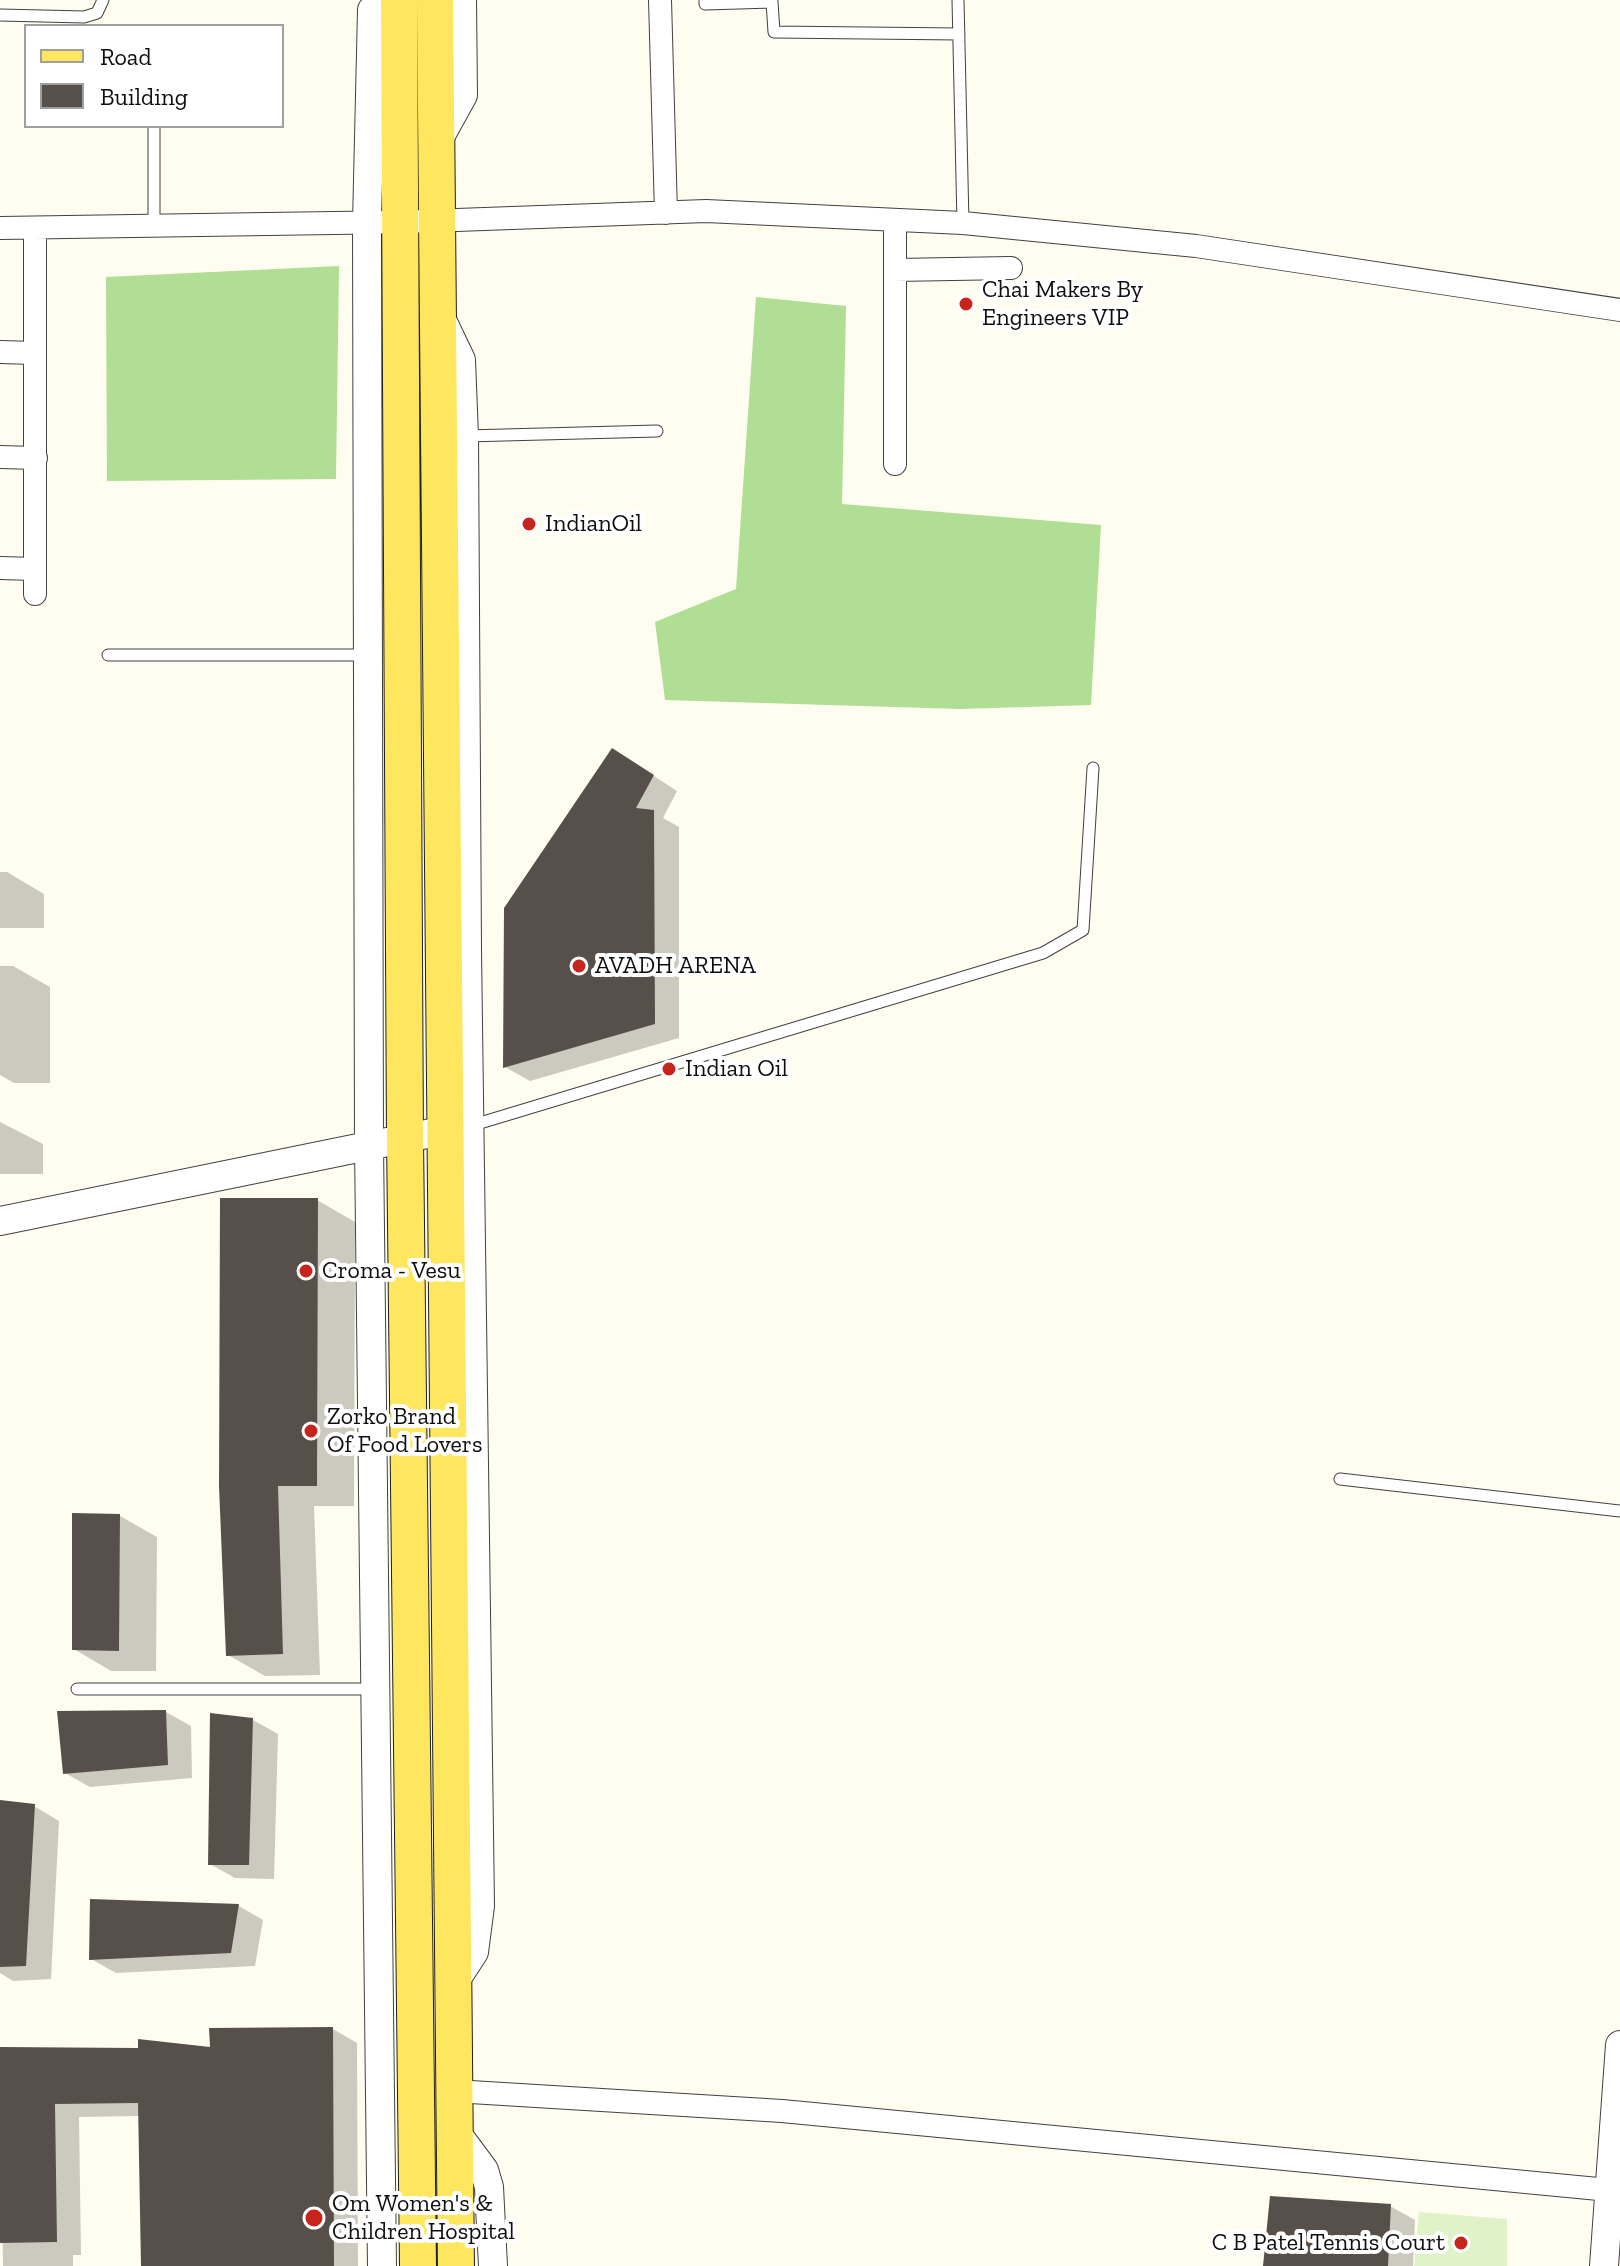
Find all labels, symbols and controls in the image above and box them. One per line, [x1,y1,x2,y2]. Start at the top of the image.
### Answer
legend [24,24,284,128]
text: Road [100,42,152,71]
text: Building [100,82,188,111]
place label: Chai Makers By Engineers VIP [982,276,1143,332]
marker: Chai Makers By Engineers VIP [957,295,975,313]
place label: IndianOil [545,510,642,538]
marker: IndianOil [520,515,538,533]
place label: AVADH ARENA [595,952,756,980]
marker: AVADH ARENA [570,957,588,975]
place label: Indian Oil [685,1055,788,1083]
marker: Indian Oil [660,1060,678,1078]
place label: Croma - Vesu [322,1257,461,1285]
marker: Croma - Vesu [297,1262,315,1280]
place label: Zorko Brand Of Food Lovers [327,1403,482,1459]
marker: Zorko Brand Of Food Lovers [302,1422,320,1440]
place label: Om Women's & Children Hospital [332,2190,515,2246]
marker: Om Women's & Children Hospital [303,2207,325,2229]
place label: C B Patel Tennis Court [1212,2229,1445,2257]
marker: C B Patel Tennis Court [1452,2234,1470,2252]

